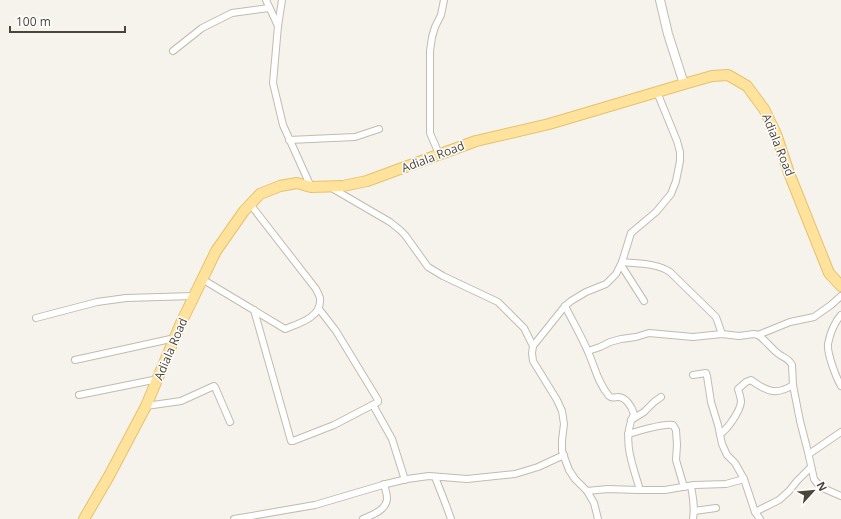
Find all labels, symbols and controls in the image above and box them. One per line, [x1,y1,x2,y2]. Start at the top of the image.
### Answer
scale bar [10,8,125,34]
text: 100 m [16,13,51,30]
street label: Adiala Road [758,111,799,179]
street label: Adiala Road [399,137,467,176]
street label: Adiala Road [150,315,191,383]
north arrow [793,471,833,511]
text: N [814,479,831,494]

